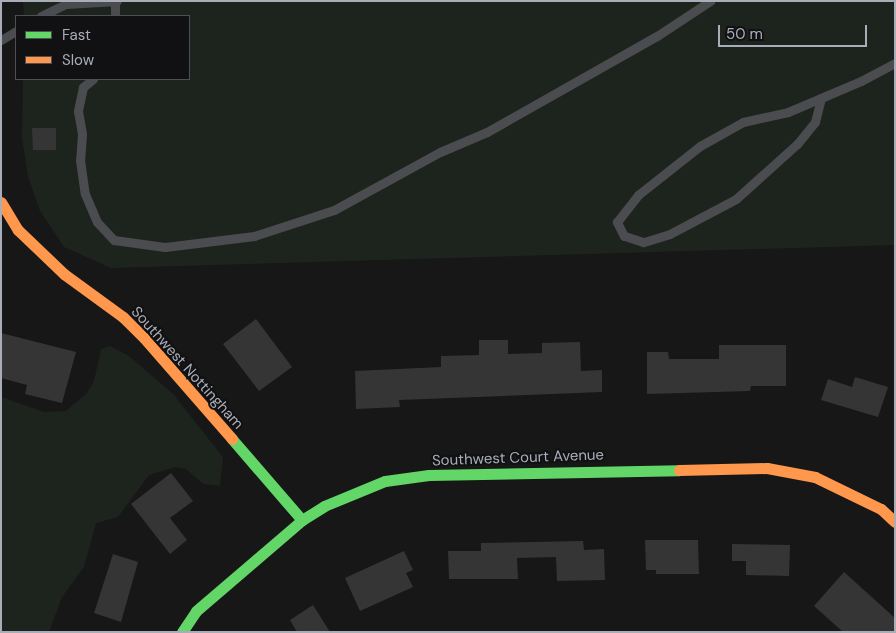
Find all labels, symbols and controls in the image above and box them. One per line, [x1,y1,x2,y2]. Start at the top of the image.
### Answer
legend [15,15,190,80]
scale bar [721,15,870,47]
text: 50 m [726,24,763,44]
text: Fast [62,25,91,45]
text: Slow [62,50,94,70]
street label: Southwest Nottingham [127,303,247,433]
street label: Southwest Court Avenue [432,446,604,470]

